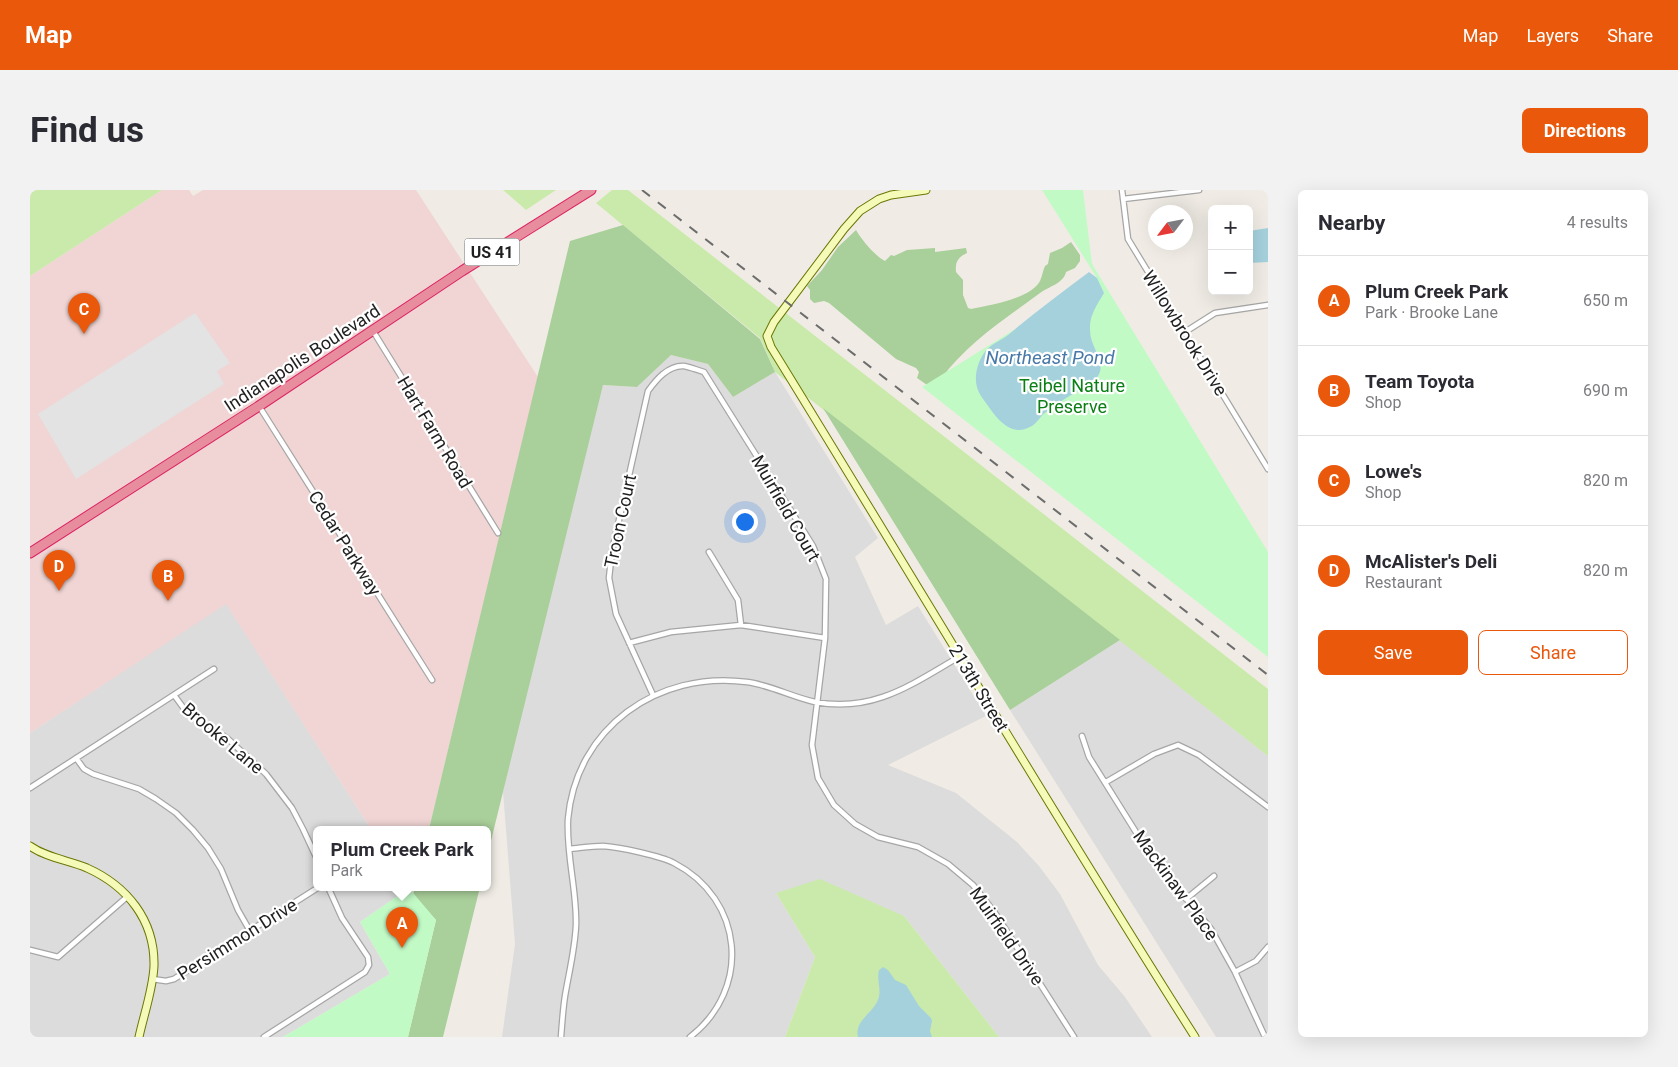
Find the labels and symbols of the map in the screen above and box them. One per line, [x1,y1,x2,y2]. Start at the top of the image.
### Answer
north arrow [1148,205,1193,250]
road number: US 41 [464,238,520,266]
street label: Willowbrook Drive [1138,267,1232,399]
pin: C [68,293,100,334]
street label: Indianapolis Boulevard [220,300,384,416]
water label: Northeast Pond [985,346,1115,369]
street label: Hart Farm Road [393,372,477,492]
park label: Teibel Nature Preserve [1019,375,1125,417]
street label: Muirfield Court [747,451,825,565]
street label: Troon Court [600,472,640,570]
street label: Cedar Parkway [304,487,386,600]
your location [732,509,758,535]
pin: D [43,550,75,591]
pin: B [152,560,184,601]
street label: 213th Street [945,641,1013,736]
street label: Brooke Lane [178,698,268,778]
street label: Mackinaw Place [1129,826,1223,944]
street label: Muirfield Drive [965,883,1049,989]
street label: Persimmon Drive [173,894,301,984]
pin: A [386,907,418,948]

